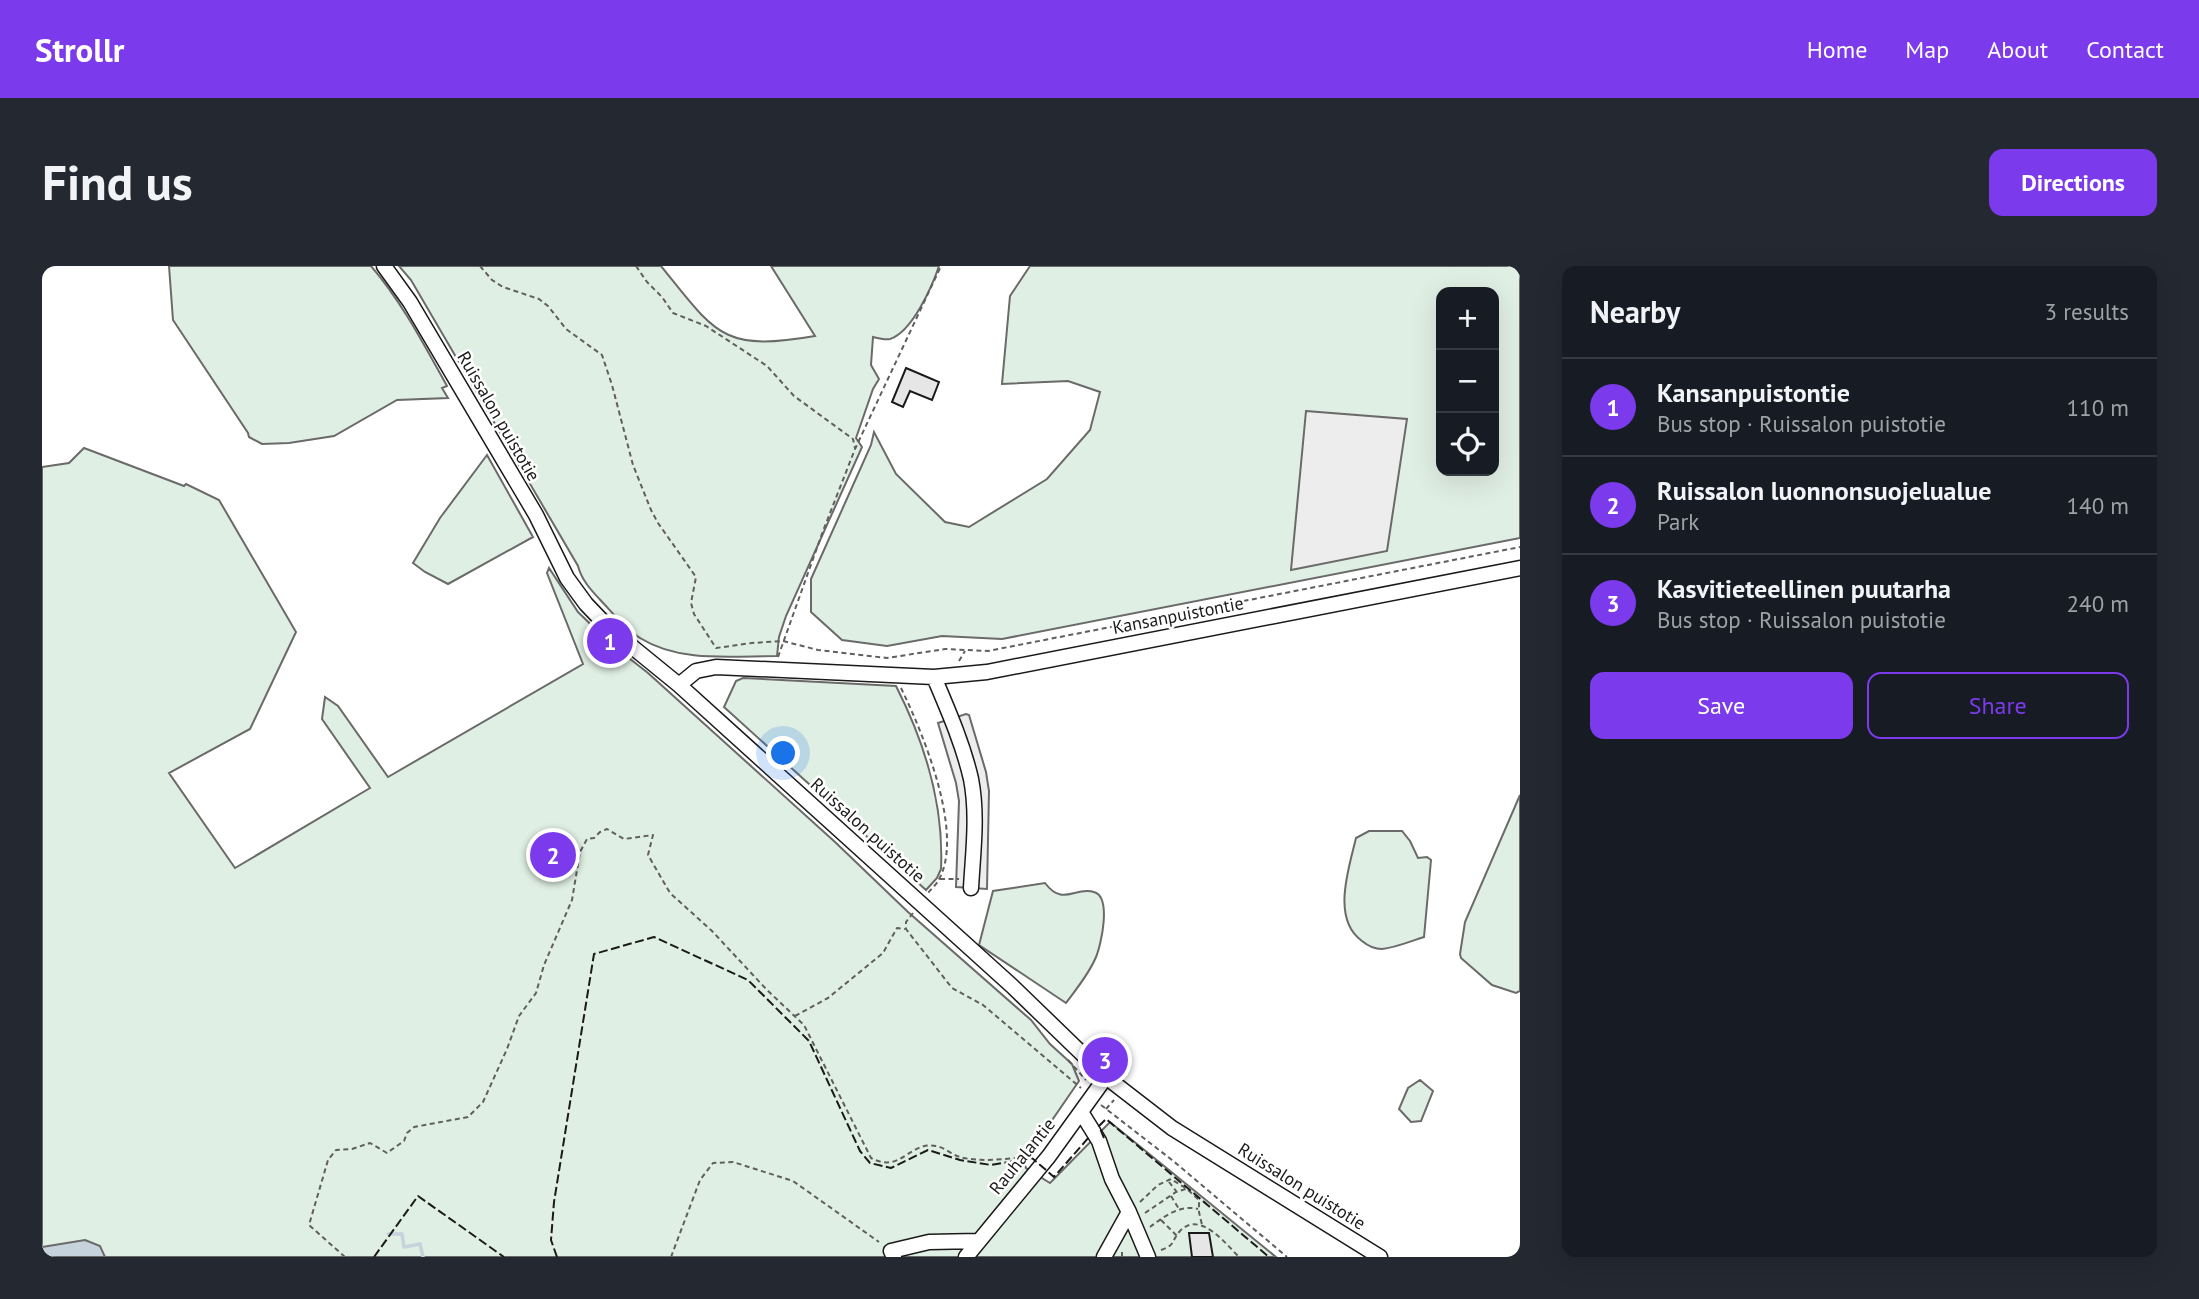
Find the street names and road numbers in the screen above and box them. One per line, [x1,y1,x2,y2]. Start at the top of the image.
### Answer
street label: Ruissalon puistotie [452,347,546,485]
street label: Kansanpuistontie [1111,591,1245,639]
street label: Ruissalon puistotie [806,773,930,887]
street label: Rauhalantie [984,1113,1060,1199]
street label: Ruissalon puistotie [1234,1138,1370,1234]

